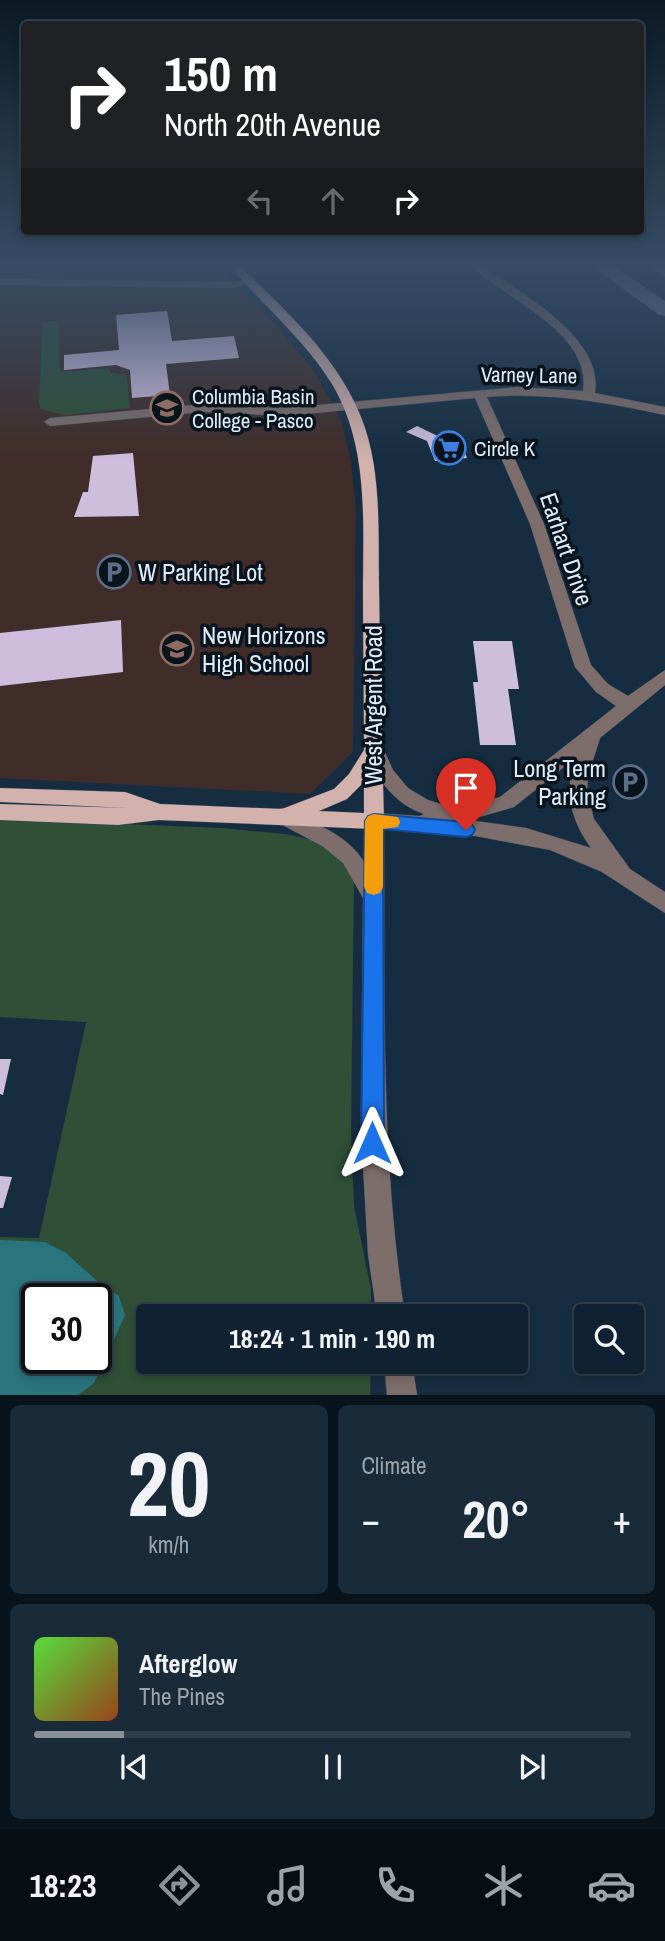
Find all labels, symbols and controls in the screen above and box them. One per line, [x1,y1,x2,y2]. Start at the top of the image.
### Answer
text: 150 m [164,40,278,106]
icon: right [49,49,140,140]
text: North 20th Avenue [164,103,381,146]
icon: left [241,182,279,220]
icon: ahead [314,182,352,220]
icon: right [387,182,425,220]
street label: Varney Lane [481,360,577,390]
place label: Columbia Basin College - Pasco [192,382,315,435]
school or university icon: Columbia Basin College - Pasco [148,389,186,427]
supermarket icon: Circle K [430,429,468,467]
place label: Circle K [474,434,536,463]
street label: Earhart Drive [533,488,601,610]
parking icon: W Parking Lot [95,553,133,591]
place label: W Parking Lot [138,556,263,588]
place label: New Horizons High School [202,619,326,679]
street label: West Argent Road [357,625,389,785]
school or university icon: New Horizons High School [158,630,196,668]
place label: Long Term Parking [513,752,606,812]
pin [436,758,496,830]
parking icon: Long Term Parking [611,763,649,801]
icon: arrive [447,769,485,807]
position arrow [335,1106,409,1180]
speed limit sign: 30 [21,1283,112,1374]
map controls [574,1304,644,1374]
button: search [574,1304,644,1374]
text: 18:24 · 1 min · 190 m [229,1321,435,1356]
text: 20 [127,1422,210,1544]
text: Climate [362,1450,426,1481]
text: 20° [462,1484,530,1554]
text: − [362,1494,380,1545]
text: + [613,1494,631,1545]
text: km/h [148,1529,189,1560]
text: Afterglow [139,1646,237,1681]
text: The Pines [139,1681,225,1712]
icon: previous [115,1748,153,1786]
icon: pause [314,1748,352,1786]
icon: next [513,1748,551,1786]
icon: directions [155,1861,204,1910]
icon: music [263,1861,312,1910]
icon: phone [371,1861,420,1910]
icon: climate [479,1861,528,1910]
icon: car [587,1861,636,1910]
text: 18:23 [29,1864,97,1907]

